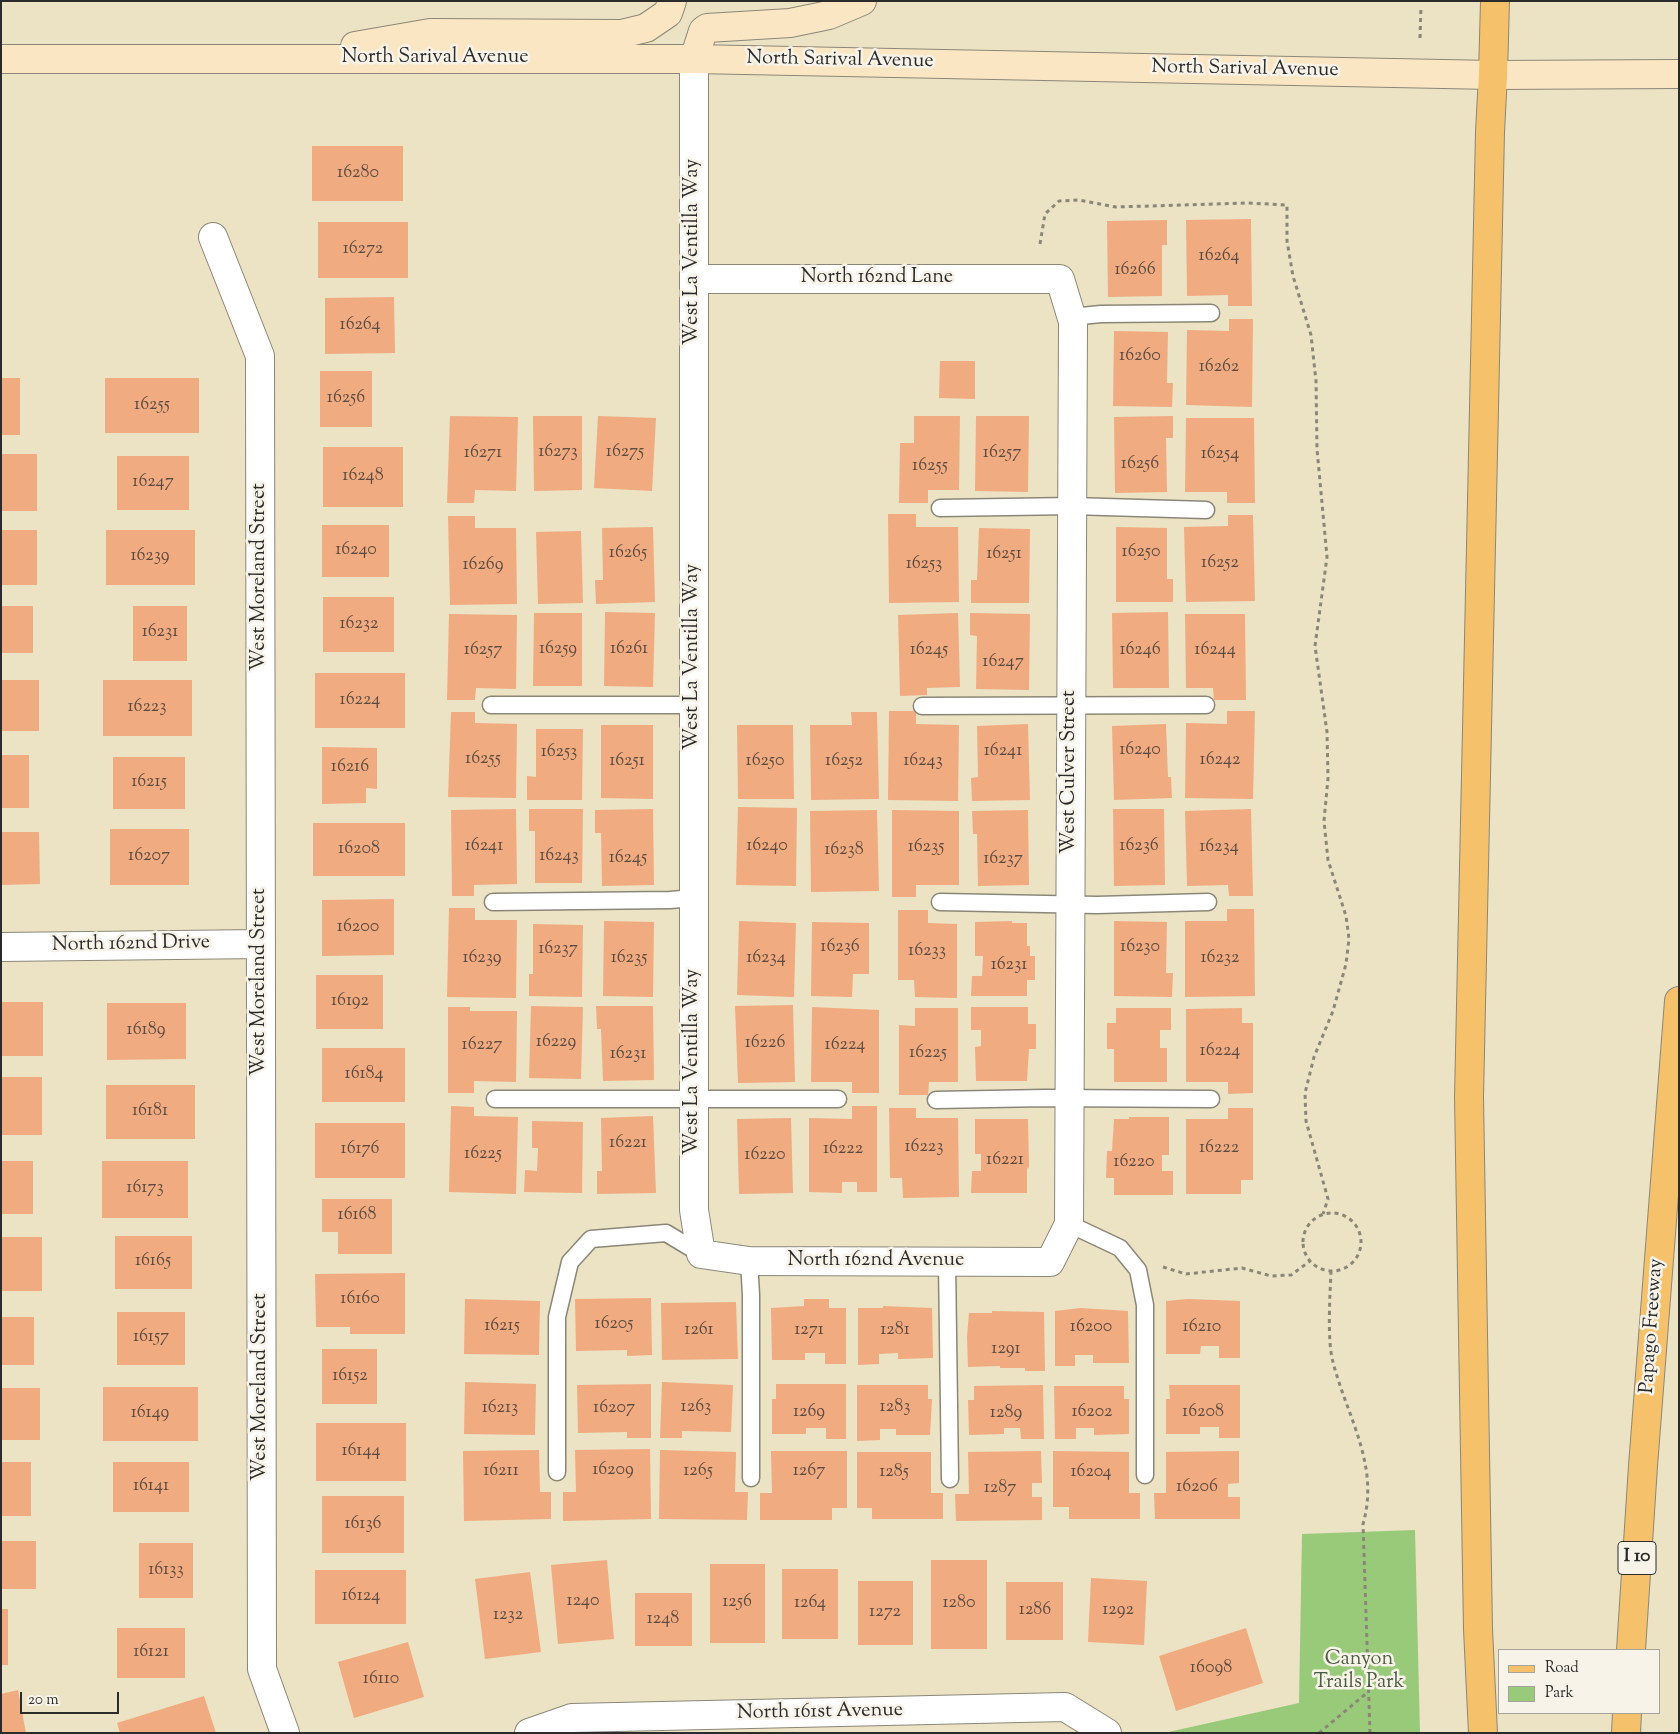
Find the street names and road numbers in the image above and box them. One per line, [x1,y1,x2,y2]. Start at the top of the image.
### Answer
street label: North Sarival Avenue [341,47,529,71]
street label: North Sarival Avenue [746,47,934,75]
street label: North Sarival Avenue [1151,56,1339,84]
street label: West La Ventilla Way [682,159,706,345]
street label: North 162nd Lane [801,267,953,291]
street label: West Moreland Street [249,483,273,671]
street label: West La Ventilla Way [682,564,706,750]
street label: West Culver Street [1059,690,1083,854]
street label: West Moreland Street [249,888,273,1076]
street label: North 162nd Drive [52,932,210,958]
street label: West La Ventilla Way [682,969,706,1155]
street label: North 162nd Avenue [788,1250,964,1274]
street label: Papago Freeway [1636,1258,1670,1394]
street label: West Moreland Street [250,1293,274,1481]
road number: I 10 [1618,1542,1656,1575]
street label: North 161st Avenue [737,1700,903,1726]

